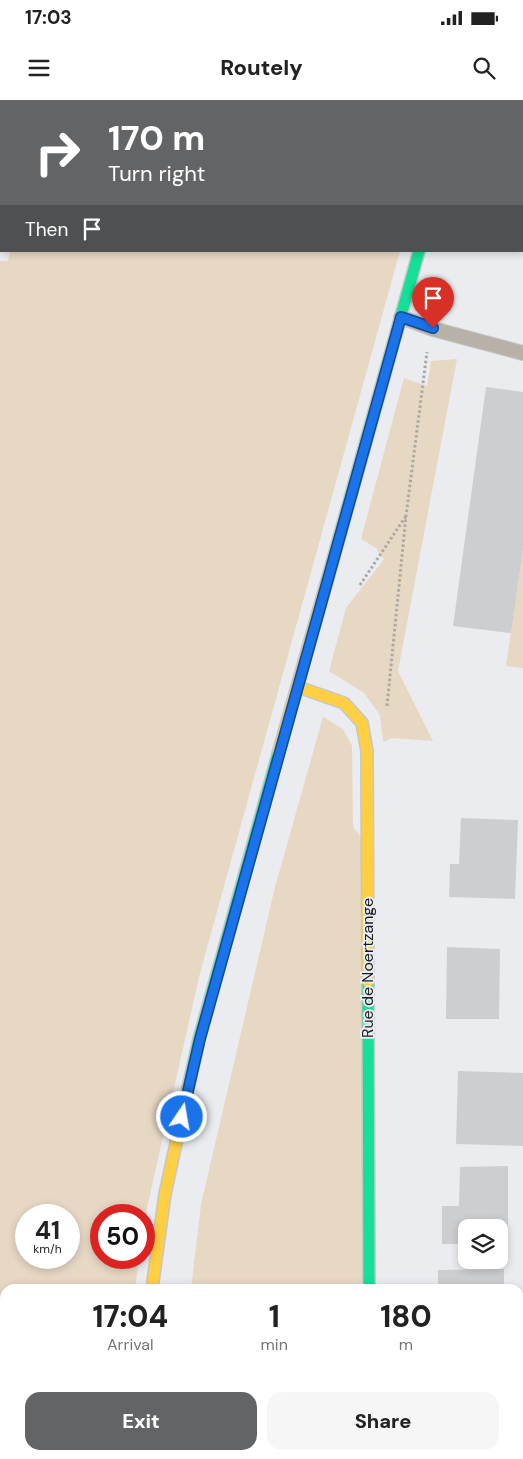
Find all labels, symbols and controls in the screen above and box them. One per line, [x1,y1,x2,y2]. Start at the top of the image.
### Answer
text: 17:03 [25,5,72,30]
text: Routely [220,53,303,82]
icon: menu [25,54,53,82]
icon: search [470,54,498,82]
text: 170 m [108,115,205,161]
icon: right [25,120,90,185]
text: Turn right [108,159,205,188]
icon: arrive [78,215,106,243]
text: Then [25,217,68,242]
pin [412,277,454,328]
icon: arrive [419,284,447,312]
street label: Rue de Noertzange [357,898,378,1038]
position arrow [155,1090,207,1142]
speed limit sign: 50 [90,1204,155,1269]
text: 41 [35,1214,60,1247]
map controls [458,1219,508,1269]
button: layers [458,1219,508,1269]
text: km/h [33,1241,62,1257]
text: 17:04 [92,1297,168,1336]
text: 1 [269,1297,280,1336]
text: 180 [380,1297,432,1336]
text: Arrival [107,1334,154,1355]
text: min [261,1334,288,1355]
text: m [399,1334,413,1355]
button: Exit [25,1392,257,1450]
button: Share [267,1392,499,1450]

